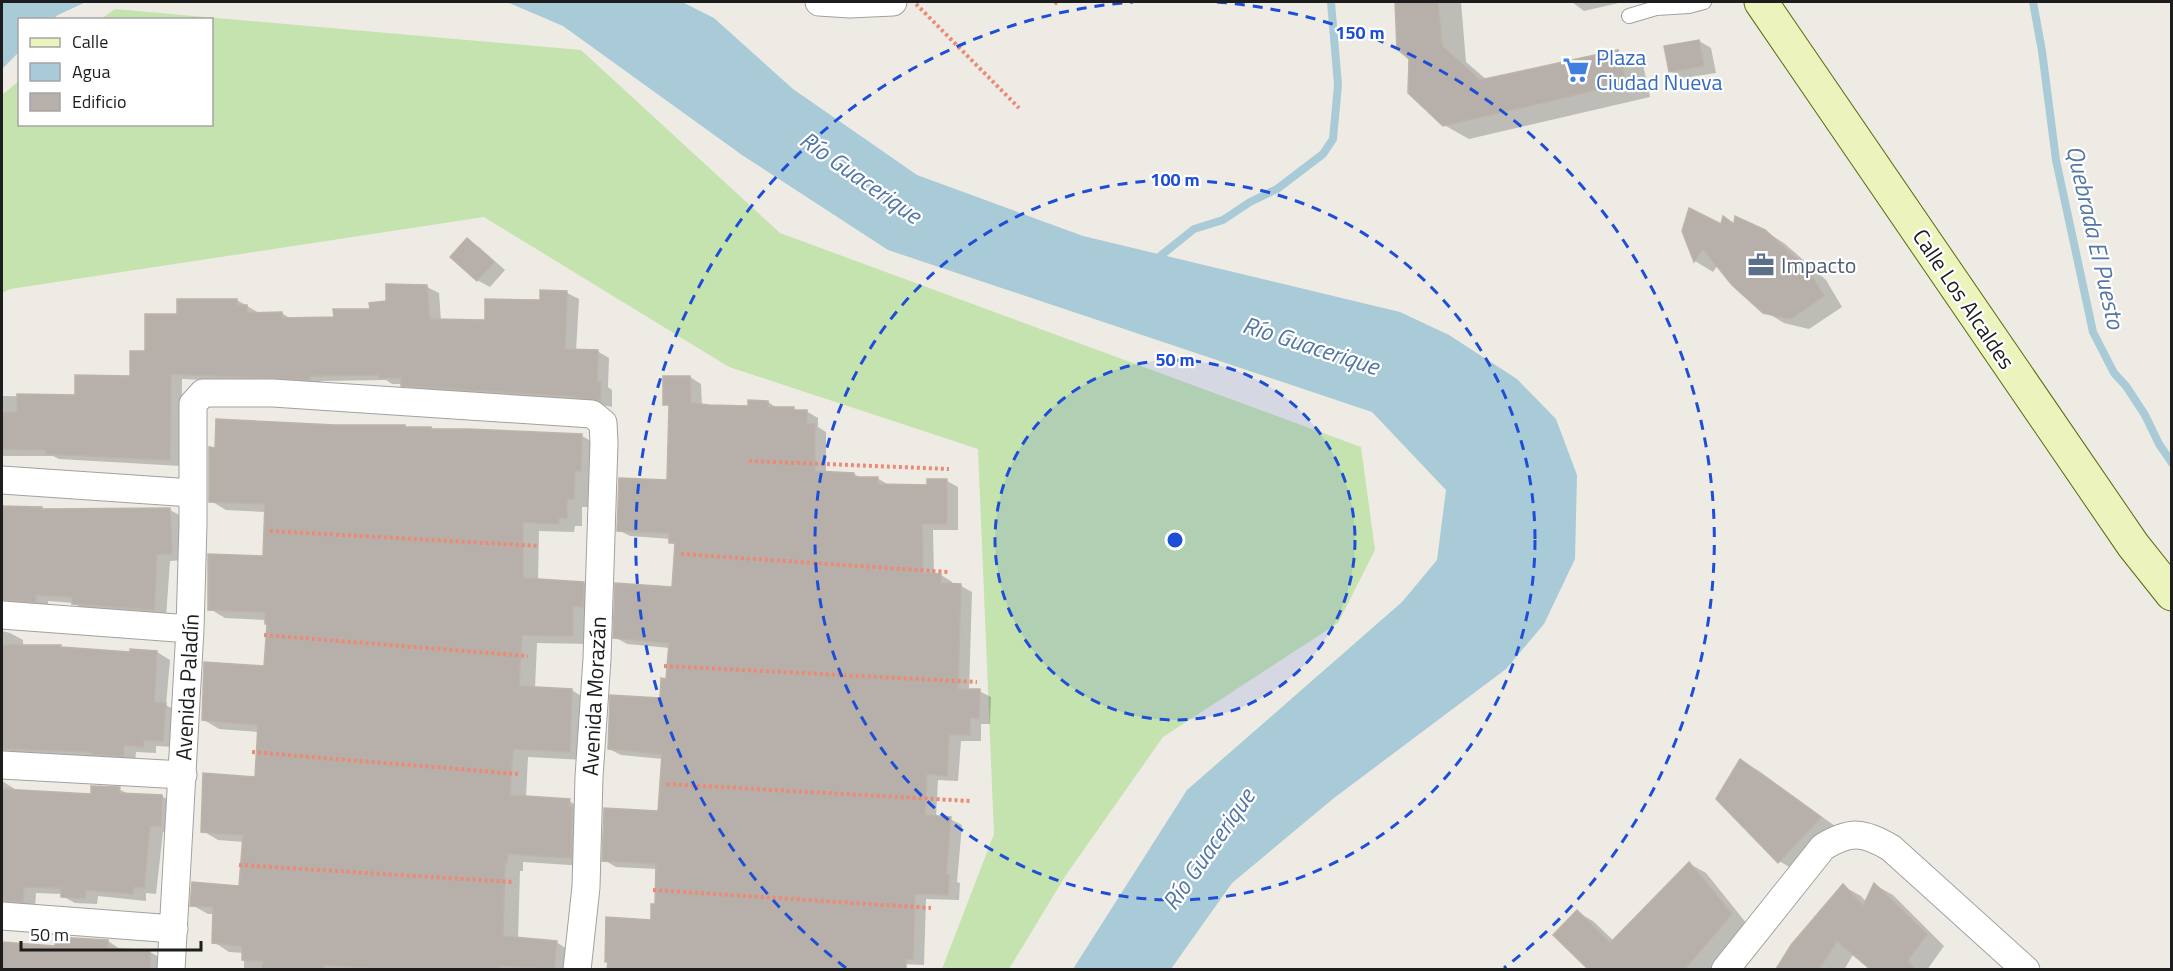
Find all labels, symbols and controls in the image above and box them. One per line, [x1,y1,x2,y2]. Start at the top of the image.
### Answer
legend [18,18,213,126]
text: 150 m [1335,19,1385,46]
text: Calle [72,28,108,55]
place label: Plaza Ciudad Nueva [1596,40,1723,99]
supermarket icon: Plaza Ciudad Nueva [1561,55,1591,85]
text: Agua [72,58,110,85]
text: Edificio [72,88,126,115]
water label: Río Guacerique [793,122,931,233]
water label: Quebrada El Puesto [2057,142,2135,333]
text: 100 m [1150,166,1200,193]
street label: Calle Los Alcaldes [1904,222,2024,376]
place label: Impacto [1781,248,1856,282]
office icon: Impacto [1746,250,1776,280]
water label: Río Guacerique [1238,306,1386,385]
text: 50 m [1155,346,1195,373]
centre of rings [1165,530,1185,550]
street label: Avenida Paladín [166,613,208,761]
street label: Avenida Morazán [573,615,615,777]
water label: Río Guacerique [1153,779,1264,917]
scale bar [21,914,201,952]
text: 50 m [30,921,69,948]

